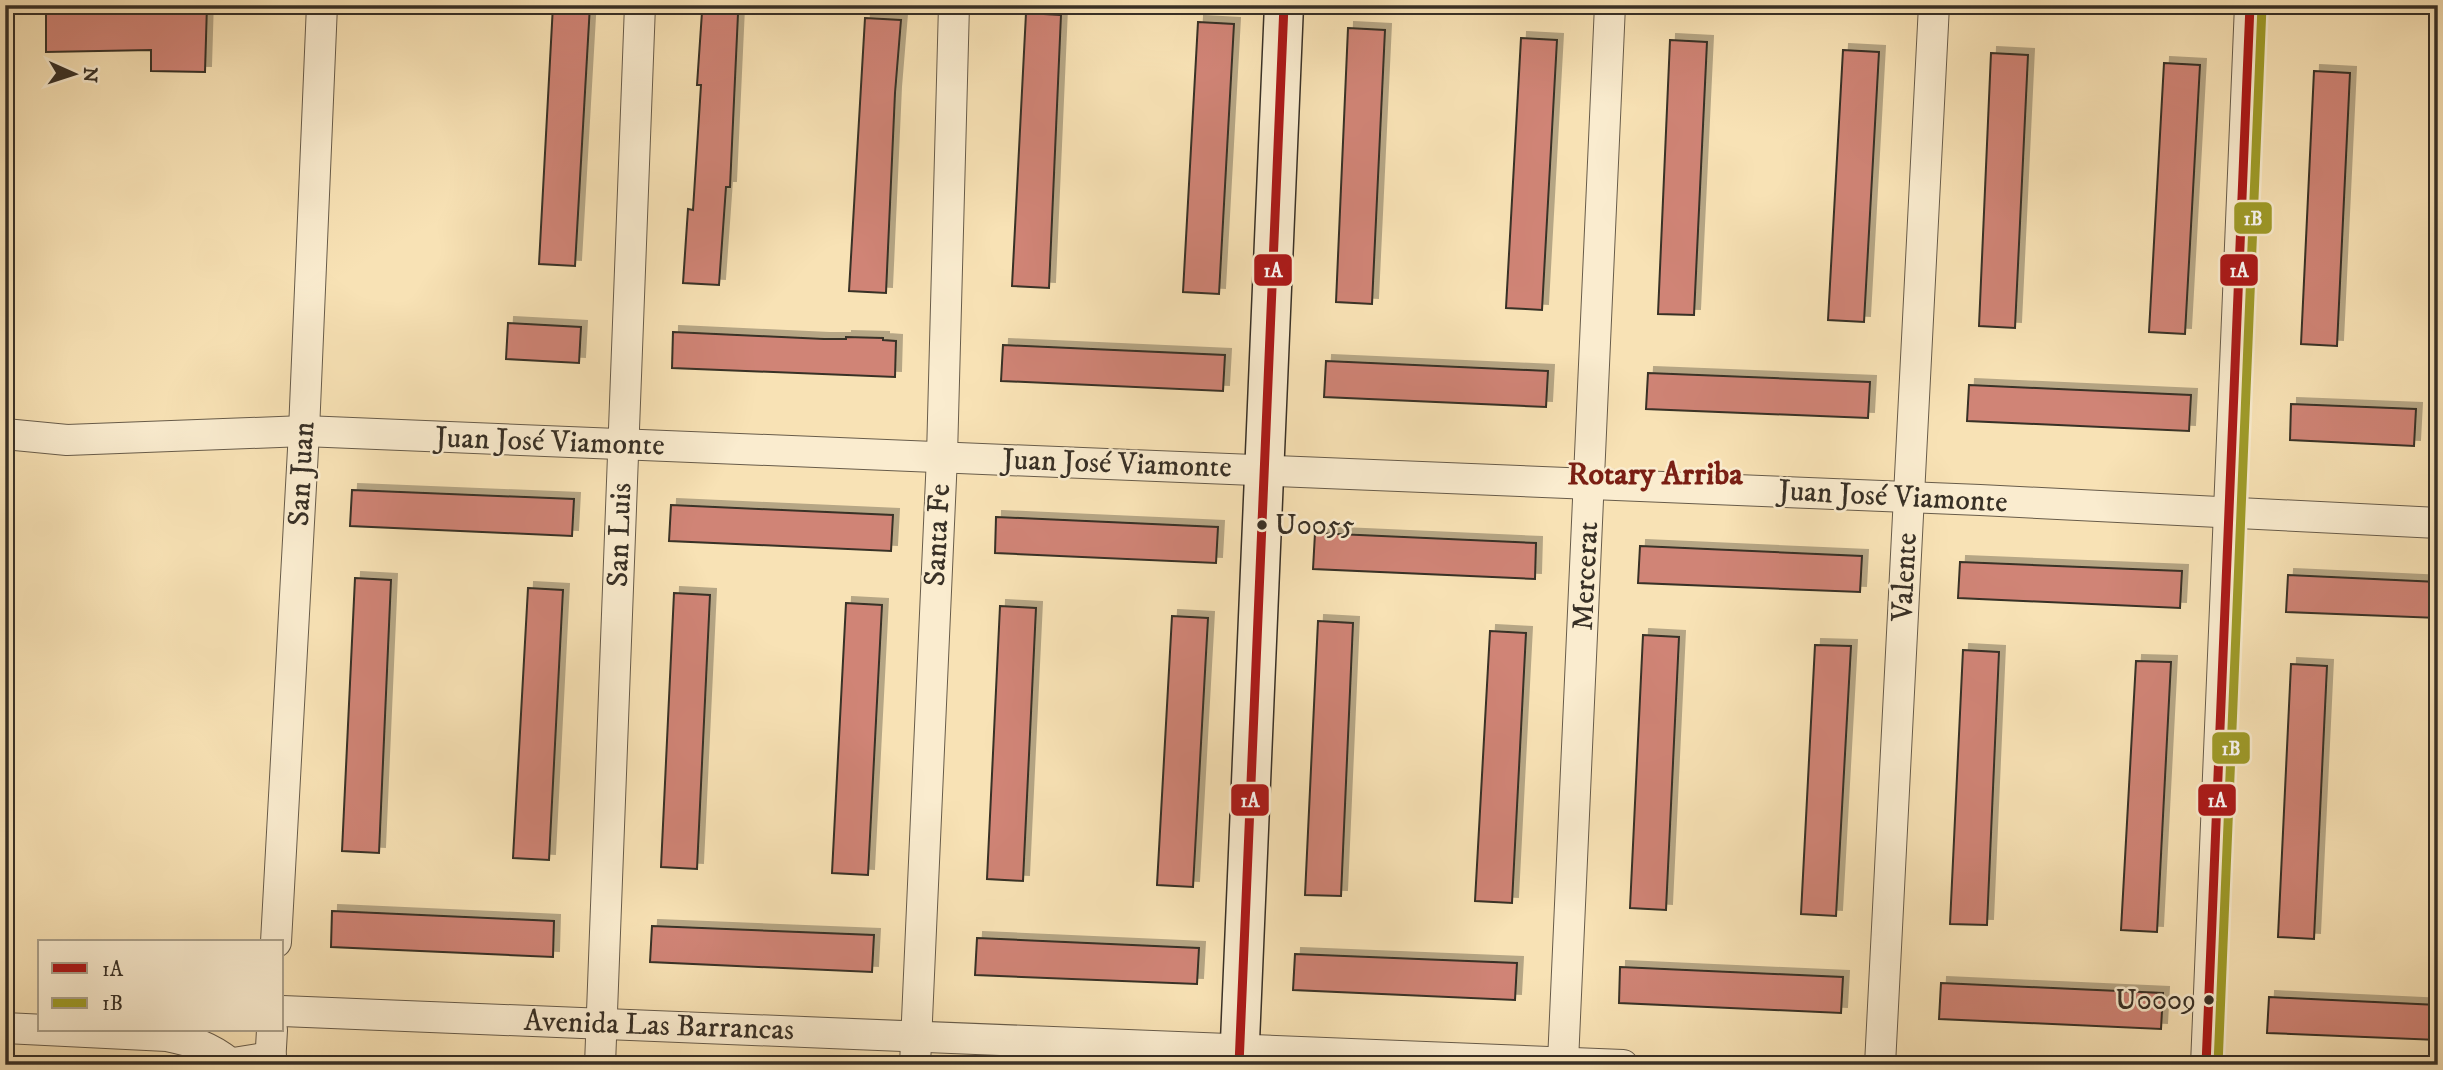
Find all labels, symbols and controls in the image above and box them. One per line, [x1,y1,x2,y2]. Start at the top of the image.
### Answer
north arrow [38,38,108,108]
text: N [78,66,101,84]
line badge: 1B [2233,201,2273,235]
text: 1B [2244,208,2263,231]
line badge: 1A [1253,253,1293,287]
line badge: 1A [2219,253,2259,287]
text: 1A [1263,260,1283,283]
text: 1A [2229,260,2249,283]
street label: Juan José Viamonte [432,419,665,464]
street label: San Juan [281,420,323,527]
street label: Juan José Viamonte [999,441,1232,486]
district label: Rotary Arriba [1567,455,1743,495]
street label: Juan José Viamonte [1774,472,2009,521]
street label: San Luis [600,482,640,588]
street label: Santa Fe [917,483,959,587]
place label: U0055 [1275,508,1355,543]
marker: U0055 [1255,518,1269,532]
street label: Mercerat [1565,520,1607,632]
street label: Valente [1884,532,1926,623]
line badge: 1B [2211,731,2251,765]
text: 1B [2222,738,2241,761]
line badge: 1A [1230,783,1270,817]
line badge: 1A [2197,783,2237,817]
text: 1A [1240,790,1260,813]
text: 1A [2207,790,2227,813]
legend [38,940,284,1032]
text: 1A [102,957,124,983]
place label: U0009 [2115,983,2196,1018]
text: 1B [102,991,123,1017]
marker: U0009 [2202,993,2216,1007]
street label: Avenida Las Barrancas [523,1003,795,1049]

